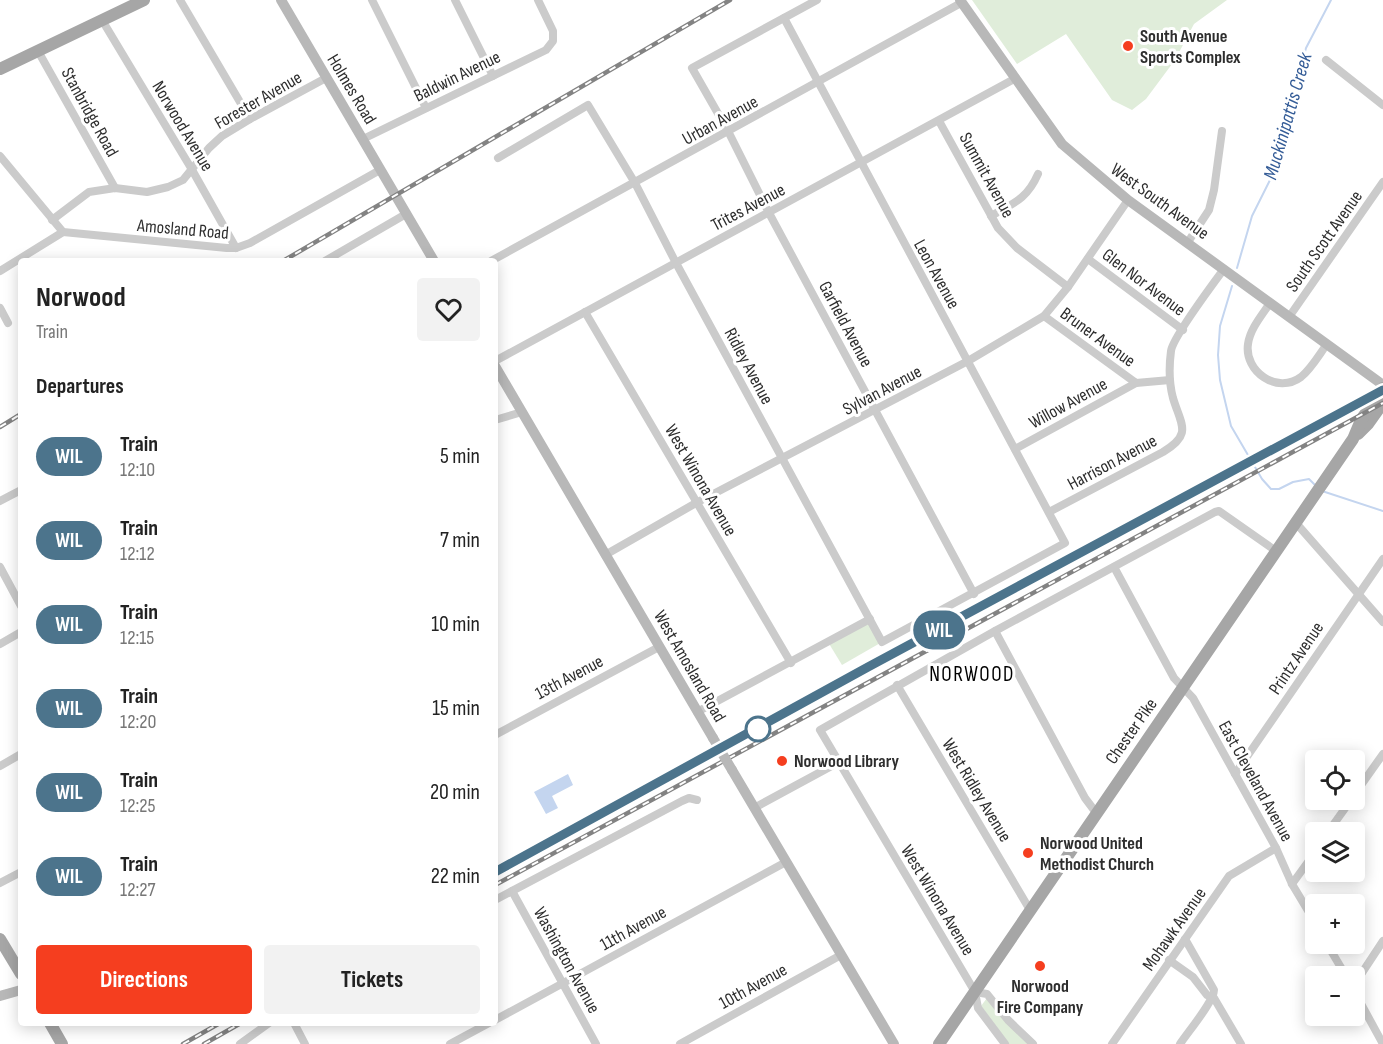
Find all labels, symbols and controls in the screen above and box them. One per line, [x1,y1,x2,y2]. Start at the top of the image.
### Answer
place label: South Avenue Sports Complex [1140,26,1241,68]
marker: South Avenue Sports Complex [1121,39,1135,53]
street label: Baldwin Avenue [410,46,504,106]
street label: Holmes Road [322,50,381,128]
water label: Muckinipattis Creek [1258,50,1318,182]
street label: Stanbridge Road [57,64,123,160]
street label: Forester Avenue [211,67,306,134]
street label: Norwood Avenue [147,77,218,175]
street label: Urban Avenue [679,91,762,150]
street label: Summit Avenue [955,129,1019,221]
street label: West South Avenue [1107,159,1213,244]
street label: Trites Avenue [708,179,789,236]
street label: South Scott Avenue [1282,187,1367,296]
street label: Amosland Road [135,215,230,244]
street label: Leon Avenue [909,236,964,312]
street label: Glen Nor Avenue [1098,244,1189,321]
button: heart [417,278,480,341]
street label: Garfield Avenue [814,278,877,371]
text: Norwood [36,281,126,314]
street label: Bruner Avenue [1056,303,1139,372]
text: Train [36,320,68,344]
street label: Ridley Avenue [720,324,777,408]
street label: Sylvan Avenue [839,361,925,420]
text: Departures [36,373,124,400]
street label: Willow Avenue [1025,373,1111,434]
street label: West Winona Avenue [660,421,741,540]
street label: Harrison Avenue [1064,430,1161,495]
text: Train [120,431,158,458]
text: 5 min [440,443,480,470]
text: WIL [55,444,83,469]
text: 12:10 [120,458,155,482]
text: Train [120,515,158,542]
text: 7 min [440,527,480,554]
text: WIL [55,528,83,553]
text: 12:12 [120,542,155,566]
text: Train [120,599,158,626]
street label: West Amosland Road [649,607,730,726]
line badge: WIL [904,610,974,650]
text: 10 min [431,611,480,638]
text: WIL [55,612,83,637]
text: WIL [925,618,953,643]
street label: Printz Avenue [1265,618,1328,699]
text: 12:15 [120,626,154,650]
street label: 13th Avenue [532,651,607,704]
district label: NORWOOD [929,662,1015,687]
text: Train [120,683,158,710]
street label: Chester Pike [1101,694,1162,768]
text: 15 min [432,695,480,722]
text: WIL [55,696,83,721]
text: 12:20 [120,710,156,734]
unlabelled marker [745,716,771,742]
street label: East Cleveland Avenue [1214,717,1297,845]
street label: West Ridley Avenue [937,735,1016,846]
map controls [1305,750,1365,1026]
button: locate [1305,750,1365,810]
place label: Norwood Library [794,751,899,772]
marker: Norwood Library [775,754,789,768]
text: Train [120,767,158,794]
text: 20 min [430,779,480,806]
text: WIL [55,780,83,805]
text: 12:25 [120,794,156,818]
button: layers [1305,822,1365,882]
place label: Norwood United Methodist Church [1040,833,1154,875]
street label: West Winona Avenue [896,841,979,959]
marker: Norwood United Methodist Church [1021,846,1035,860]
text: Train [120,851,158,878]
text: 22 min [431,863,480,890]
text: WIL [55,864,83,889]
text: 12:27 [120,878,156,902]
street label: Mohawk Avenue [1138,884,1211,975]
button: + [1305,894,1365,954]
street label: 11th Avenue [596,902,670,955]
street label: Washington Avenue [529,904,604,1017]
button: Directions [36,945,252,1014]
button: Tickets [264,945,480,1014]
street label: 10th Avenue [716,959,791,1014]
marker: Norwood Fire Company [1033,959,1047,973]
button: − [1305,966,1365,1026]
place label: Norwood Fire Company [997,976,1084,1018]

